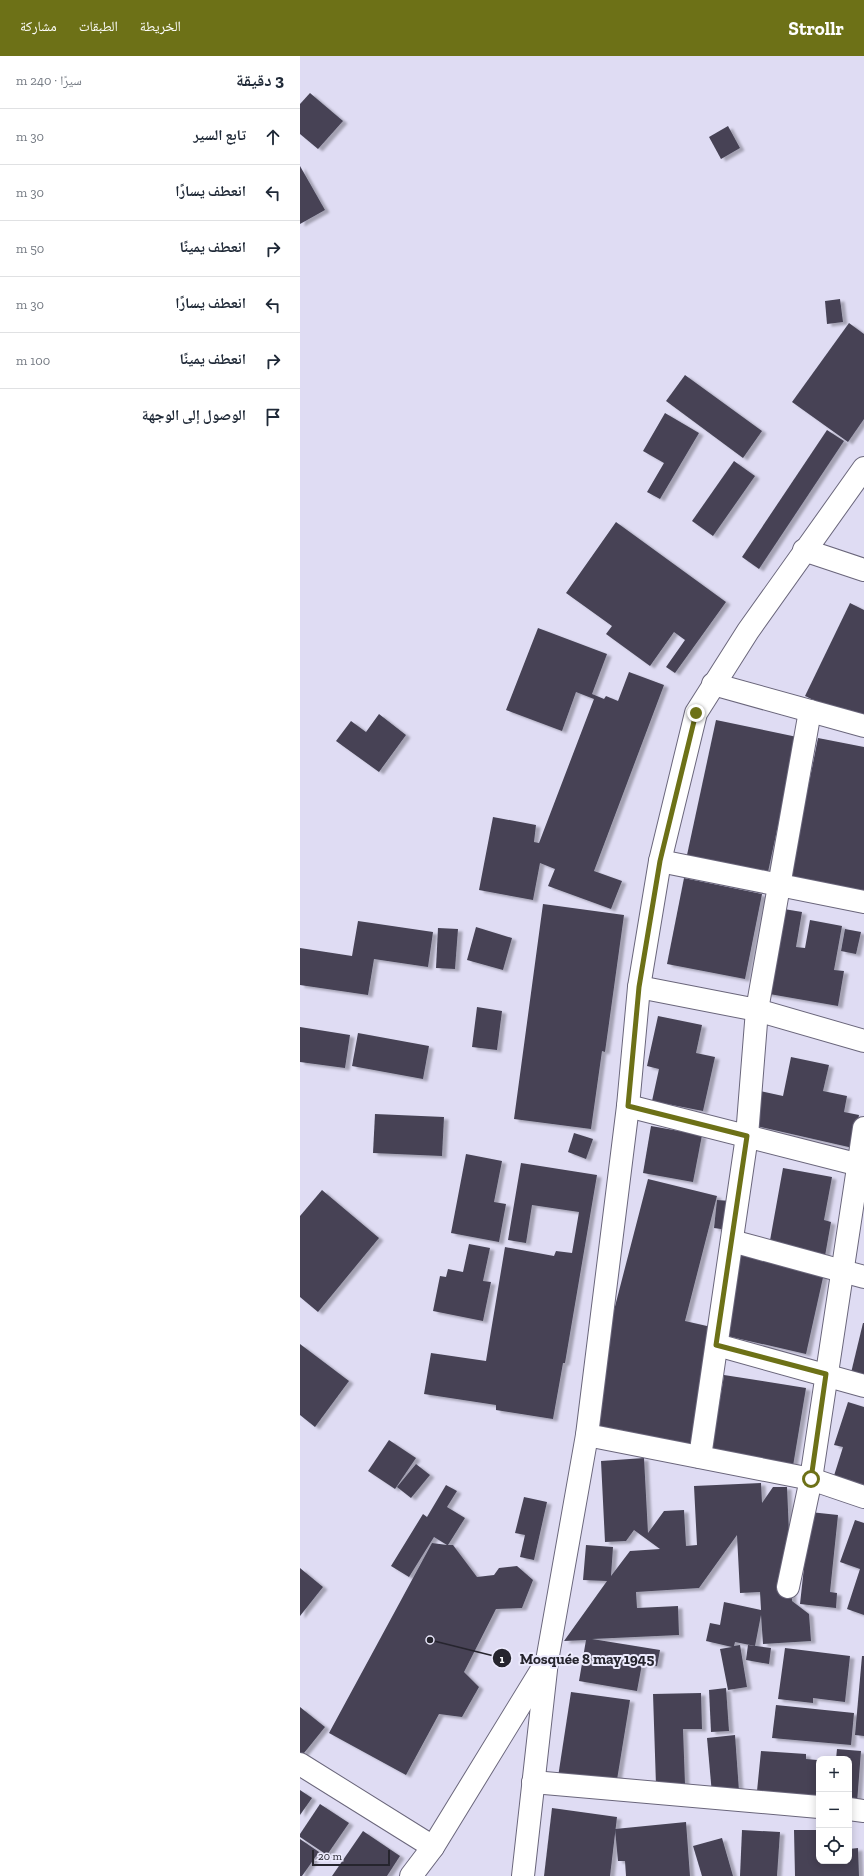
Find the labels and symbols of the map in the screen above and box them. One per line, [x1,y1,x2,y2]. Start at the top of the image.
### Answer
route end [687,704,705,722]
route start [802,1470,820,1488]
callout: Mosquée 8 may 1945 [492,1645,662,1672]
text: Mosquée 8 may 1945 [520,1650,654,1668]
text: 1 [500,1652,505,1666]
scale bar [312,1848,390,1867]

